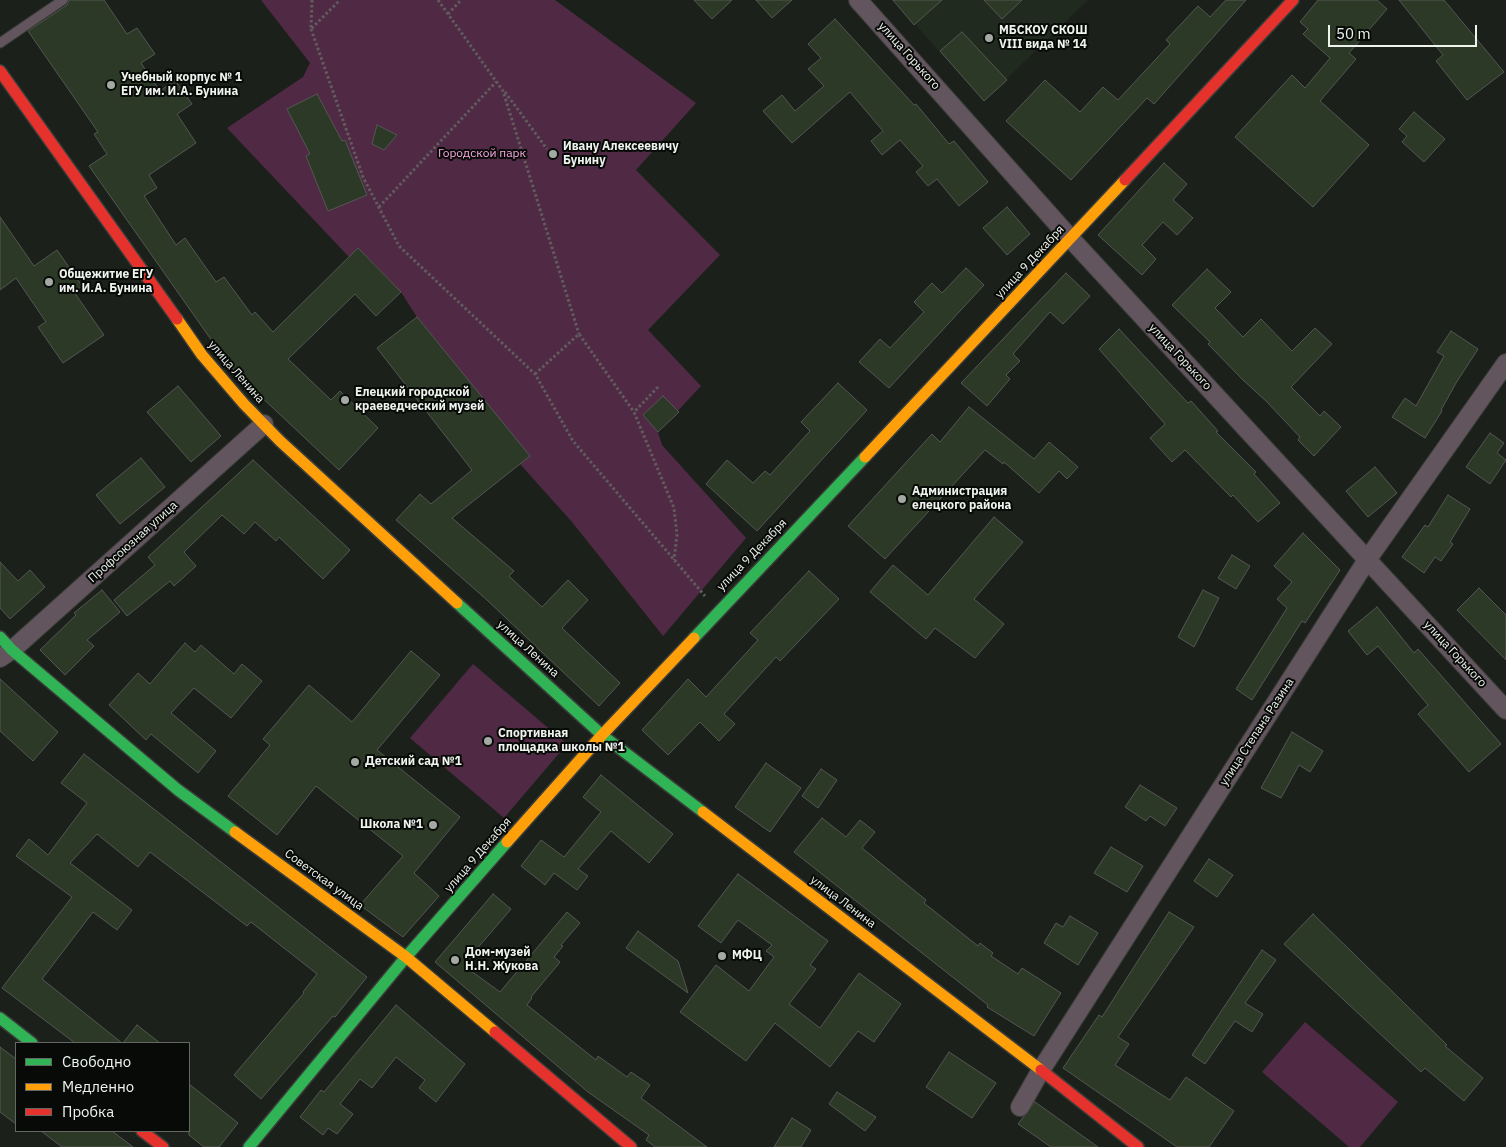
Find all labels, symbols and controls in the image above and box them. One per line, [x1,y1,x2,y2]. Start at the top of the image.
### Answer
scale bar [1331,15,1480,47]
street label: улица Горького [875,19,943,93]
place label: МБСКОУ СКОШ VIII вида № 14 [999,24,1088,52]
text: 50 m [1336,24,1371,43]
marker: МБСКОУ СКОШ VIII вида № 14 [983,32,995,44]
place label: Учебный корпус № 1 ЕГУ им. И.А. Бунина [121,71,242,99]
marker: Учебный корпус № 1 ЕГУ им. И.А. Бунина [105,79,117,91]
place label: Ивану Алексеевичу Бунину [563,140,679,168]
park label: Городской парк [438,147,526,161]
marker: Ивану Алексеевичу Бунину [547,148,559,160]
street label: улица 9 Декабря [993,223,1067,301]
place label: Общежитие ЕГУ им. И.А. Бунина [59,268,153,296]
marker: Общежитие ЕГУ им. И.А. Бунина [43,276,55,288]
street label: улица Горького [1146,321,1214,393]
street label: улица Ленина [205,338,267,406]
place label: Елецкий городской краеведческий музей [355,386,484,414]
marker: Елецкий городской краеведческий музей [339,394,351,406]
place label: Администрация елецкого района [912,485,1011,513]
marker: Администрация елецкого района [896,493,908,505]
street label: Профсоюзная улица [85,498,181,586]
street label: улица 9 Декабря [714,516,790,594]
street label: улица Ленина [494,617,562,681]
street label: улица Горького [1421,618,1489,690]
street label: улица Степана Разина [1217,676,1297,788]
place label: Спортивная площадка школы №1 [498,727,625,755]
marker: Спортивная площадка школы №1 [482,735,494,747]
place label: Детский сад №1 [365,755,462,769]
marker: Детский сад №1 [349,756,361,768]
street label: улица 9 Декабря [442,815,514,895]
place label: Школа №1 [360,818,423,832]
marker: Школа №1 [427,819,439,831]
street label: Советская улица [282,846,366,914]
street label: улица Ленина [807,873,879,931]
place label: Дом-музей Н.Н. Жукова [465,946,538,974]
place label: МФЦ [732,949,762,963]
marker: МФЦ [716,950,728,962]
marker: Дом-музей Н.Н. Жукова [449,954,461,966]
legend [15,1042,190,1132]
text: Свободно [62,1052,131,1071]
text: Медленно [62,1077,134,1096]
text: Пробка [62,1102,114,1121]

